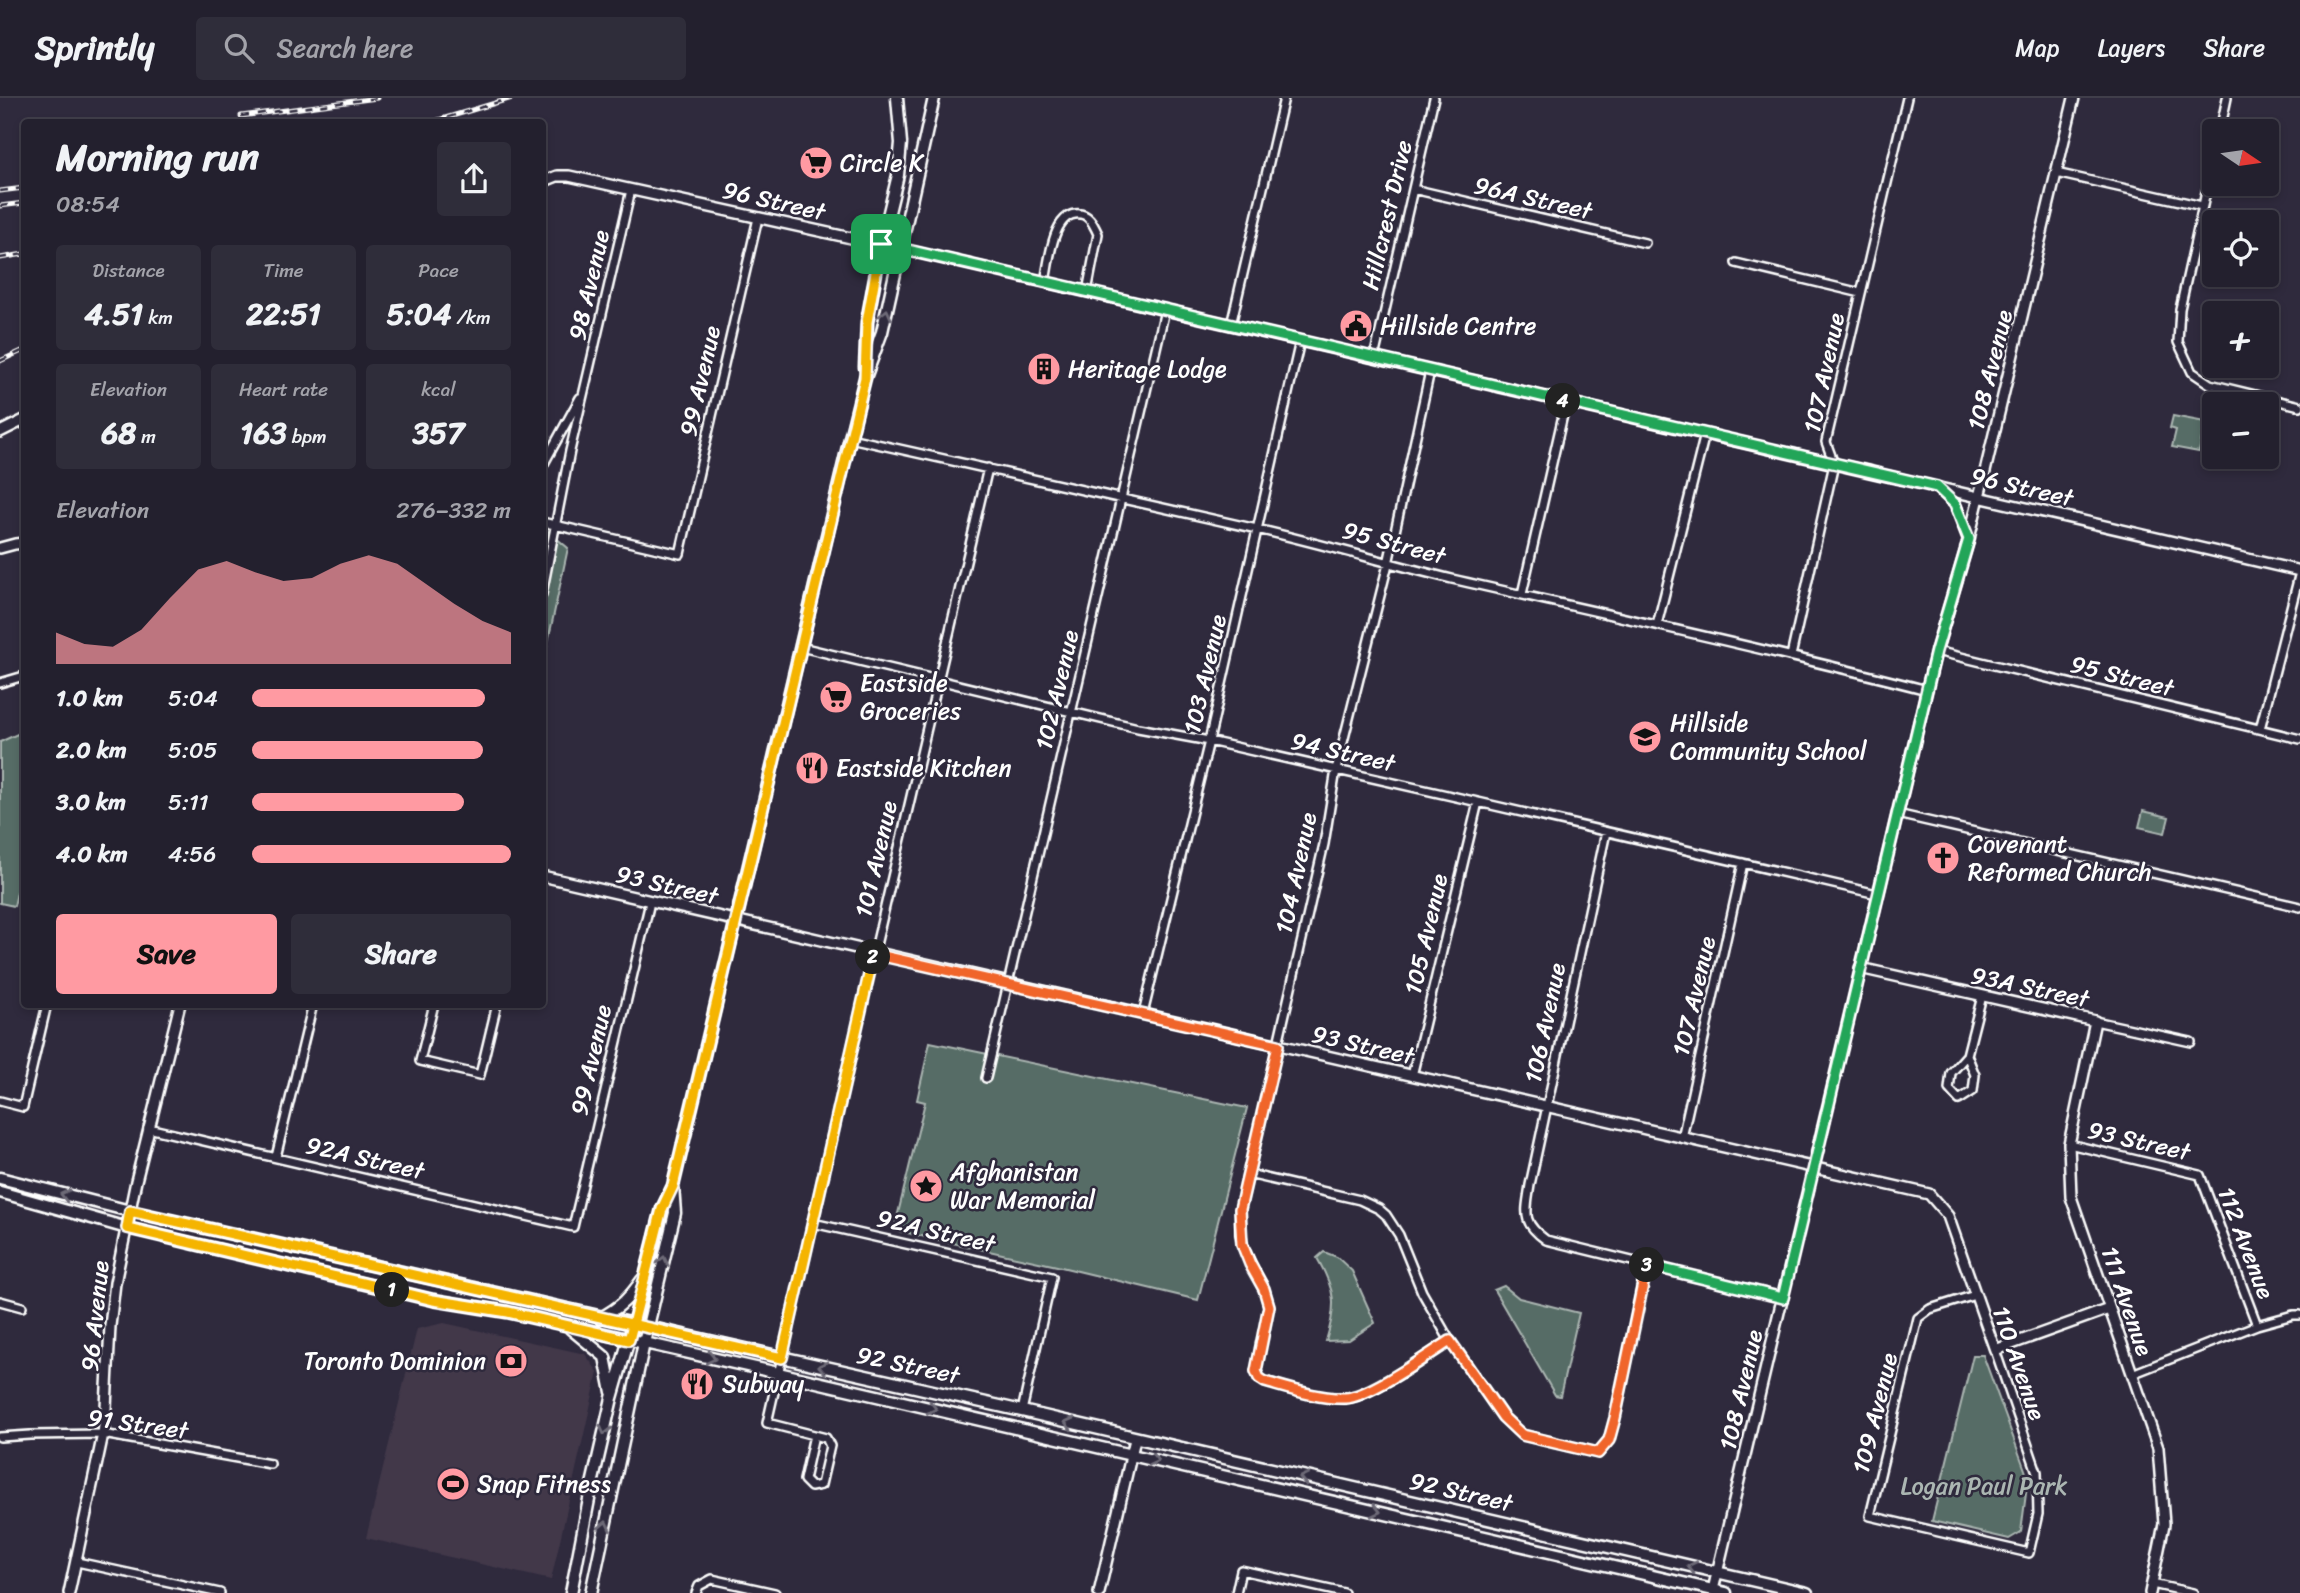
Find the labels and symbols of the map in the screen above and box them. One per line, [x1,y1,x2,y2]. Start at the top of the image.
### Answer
north arrow [2202,119,2278,196]
street label: Hillcrest Drive [1349,136,1425,294]
place label: Circle K [840,142,925,184]
supermarket icon: Circle K [797,144,835,182]
street label: 96A Street [1470,164,1598,232]
street label: 96 Street [718,169,831,233]
pin [851,214,911,274]
street label: 98 Avenue [556,225,622,344]
place label: Hillside Centre [1380,305,1536,347]
street label: 108 Avenue [1955,305,2025,435]
public building icon: Hillside Centre [1337,307,1375,345]
one-way arrow [878,308,892,320]
street label: 107 Avenue [1791,309,1857,437]
street label: 99 Avenue [667,321,733,440]
place label: Heritage Lodge [1068,348,1227,390]
building icon: Heritage Lodge [1025,350,1063,388]
pin: 4 [1546,384,1580,418]
street label: 96 Street [1966,455,2079,519]
street label: 95 Street [1338,509,1452,577]
street label: 103 Avenue [1171,610,1239,738]
street label: 102 Avenue [1023,625,1091,754]
street label: 95 Street [2066,643,2179,709]
place label: Eastside Groceries [860,662,962,732]
supermarket icon: Eastside Groceries [817,678,855,716]
place label: Hillside Community School [1670,702,1868,772]
school or university icon: Hillside Community School [1626,718,1664,756]
street label: 94 Street [1287,720,1401,785]
place label: Eastside Kitchen [836,747,1011,789]
restaurant icon: Eastside Kitchen [793,749,831,787]
street label: 101 Avenue [842,796,910,922]
street label: 104 Avenue [1263,808,1329,938]
place label: Covenant Reformed Church [1968,823,2151,893]
church icon: Covenant Reformed Church [1924,839,1962,877]
street label: 93 Street [612,853,724,917]
street label: 105 Avenue [1392,869,1460,999]
street label: 107 Avenue [1660,931,1728,1060]
pin: 2 [856,940,890,974]
street label: 93A Street [1967,954,2094,1020]
street label: 106 Avenue [1512,959,1578,1087]
street label: 99 Avenue [558,1000,624,1119]
street label: 93 Street [1308,1013,1420,1077]
street label: 93 Street [2084,1109,2196,1173]
street label: 92A Street [302,1124,430,1192]
place label: Afghanistan War Memorial [949,1151,1096,1221]
place icon: Afghanistan War Memorial [907,1167,945,1205]
street label: 112 Avenue [2205,1181,2287,1306]
one-way arrow [59,1189,71,1203]
street label: 92A Street [873,1197,1001,1265]
street label: 111 Avenue [2089,1240,2166,1362]
pin: 3 [1630,1248,1664,1282]
one-way arrow [655,1255,670,1267]
street label: 96 Avenue [68,1258,122,1373]
pin: 1 [374,1272,410,1308]
street label: 110 Avenue [1980,1300,2058,1426]
street label: 108 Avenue [1707,1325,1775,1455]
street label: 92 Street [852,1334,965,1397]
place label: Toronto Dominion [303,1340,486,1382]
bank icon: Toronto Dominion [492,1342,530,1380]
street label: 109 Avenue [1840,1348,1910,1478]
one-way arrow [705,1350,717,1364]
one-way arrow [817,1361,829,1376]
place label: Subway [722,1363,805,1405]
restaurant icon: Subway [678,1365,716,1403]
street label: 91 Street [85,1396,192,1452]
one-way arrow [926,1400,938,1415]
one-way arrow [1063,1417,1075,1431]
one-way arrow [599,1423,613,1435]
one-way arrow [1148,1452,1160,1466]
street label: 92 Street [1405,1460,1518,1525]
place label: Snap Fitness [477,1463,611,1505]
sports icon: Snap Fitness [434,1465,472,1503]
park label: Logan Paul Park [1900,1465,2068,1507]
one-way arrow [1298,1471,1310,1486]
one-way arrow [1370,1503,1382,1518]
one-way arrow [597,1520,612,1532]
one-way arrow [1687,1561,1699,1575]

